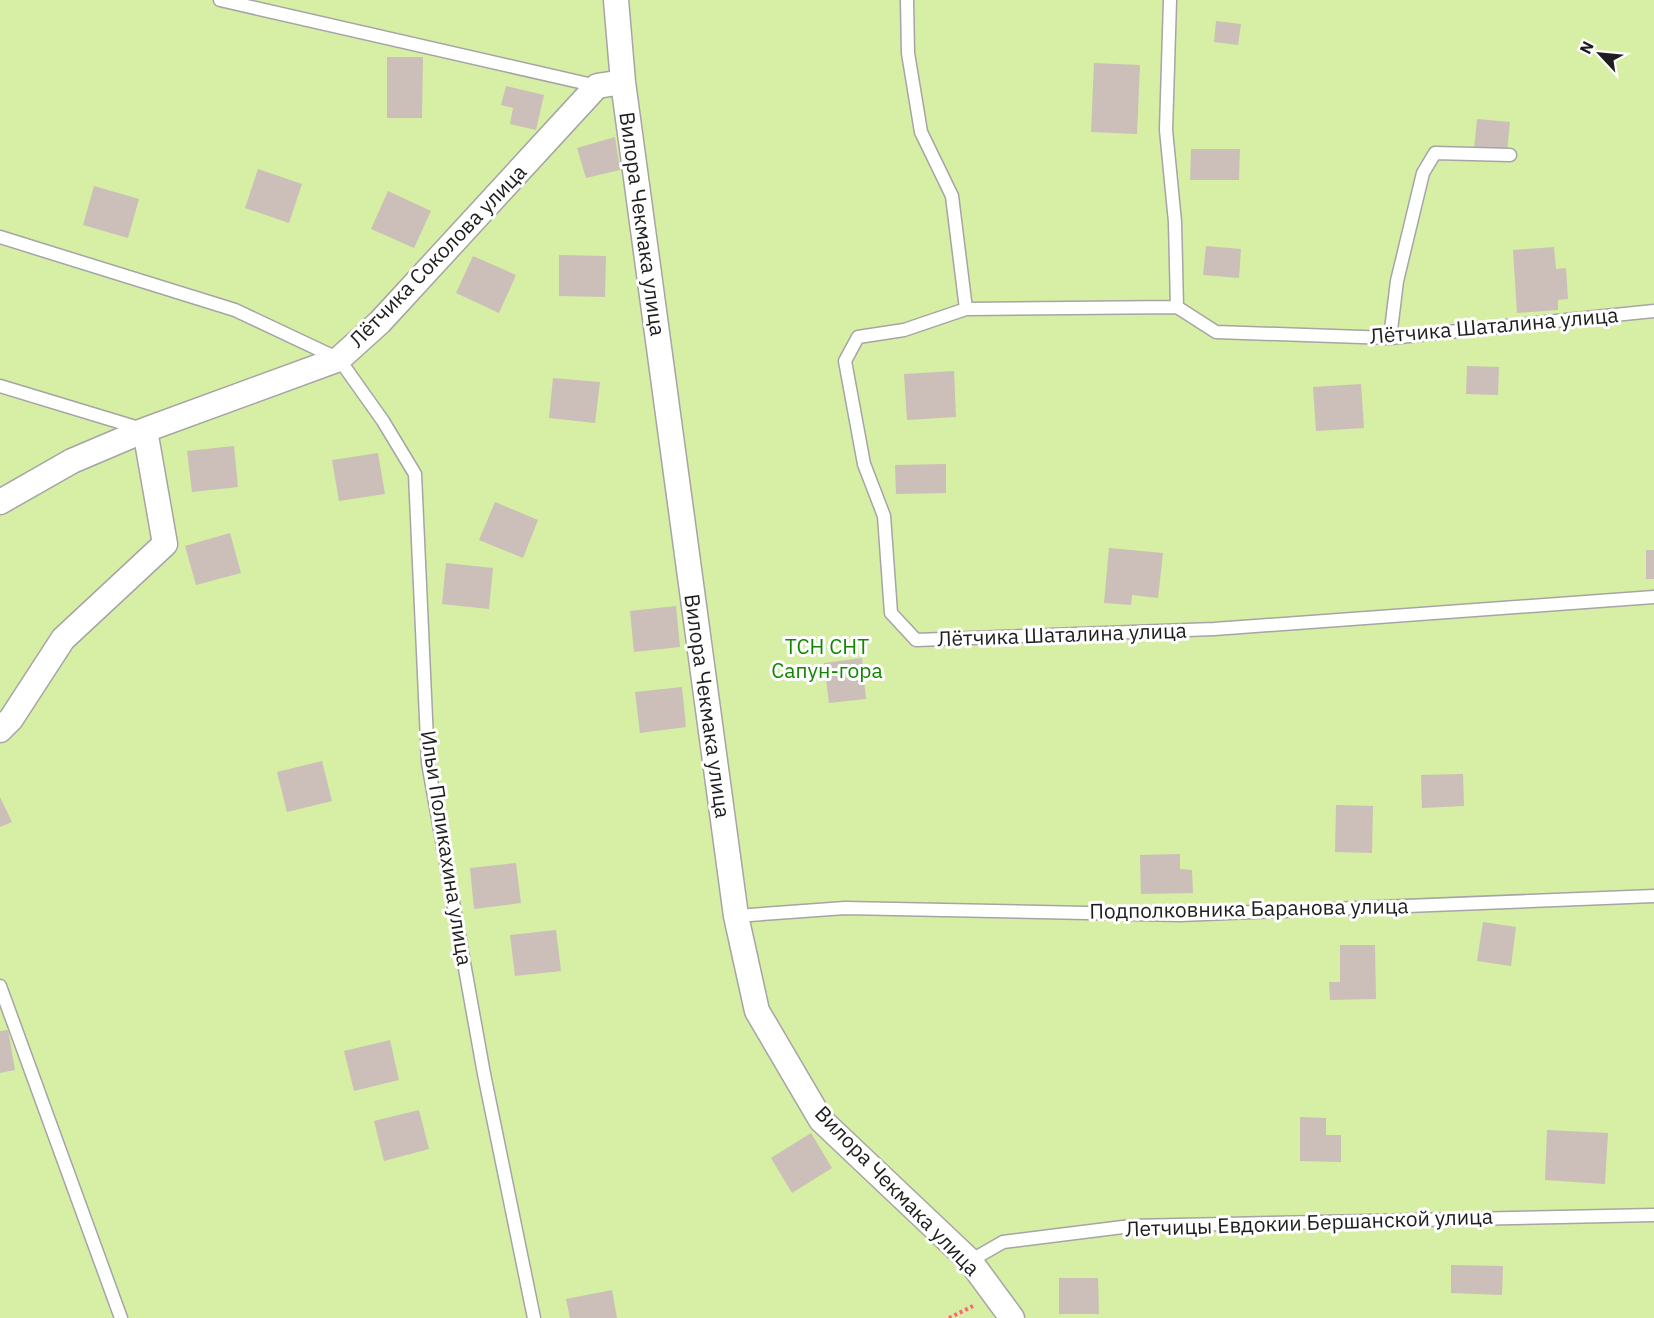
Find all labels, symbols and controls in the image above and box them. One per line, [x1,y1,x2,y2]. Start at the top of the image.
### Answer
north arrow [1570,24,1630,84]
text: N [1575,38,1598,57]
street label: Вилора Чекмака улица [613,110,673,338]
street label: Лётчика Соколова улица [342,158,532,353]
street label: Лётчика Шаталина улица [1368,300,1620,350]
street label: Вилора Чекмака улица [678,592,738,820]
street label: Лётчика Шаталина улица [937,616,1187,652]
park label: ТСН СНТ Сапун-гора [771,632,883,684]
street label: Ильи Поликахина улица [415,728,479,967]
street label: Подполковника Баранова улица [1089,891,1409,925]
street label: Вилора Чекмака улица [809,1099,986,1281]
street label: Летчицы Евдокии Бершанской улица [1125,1202,1493,1242]

